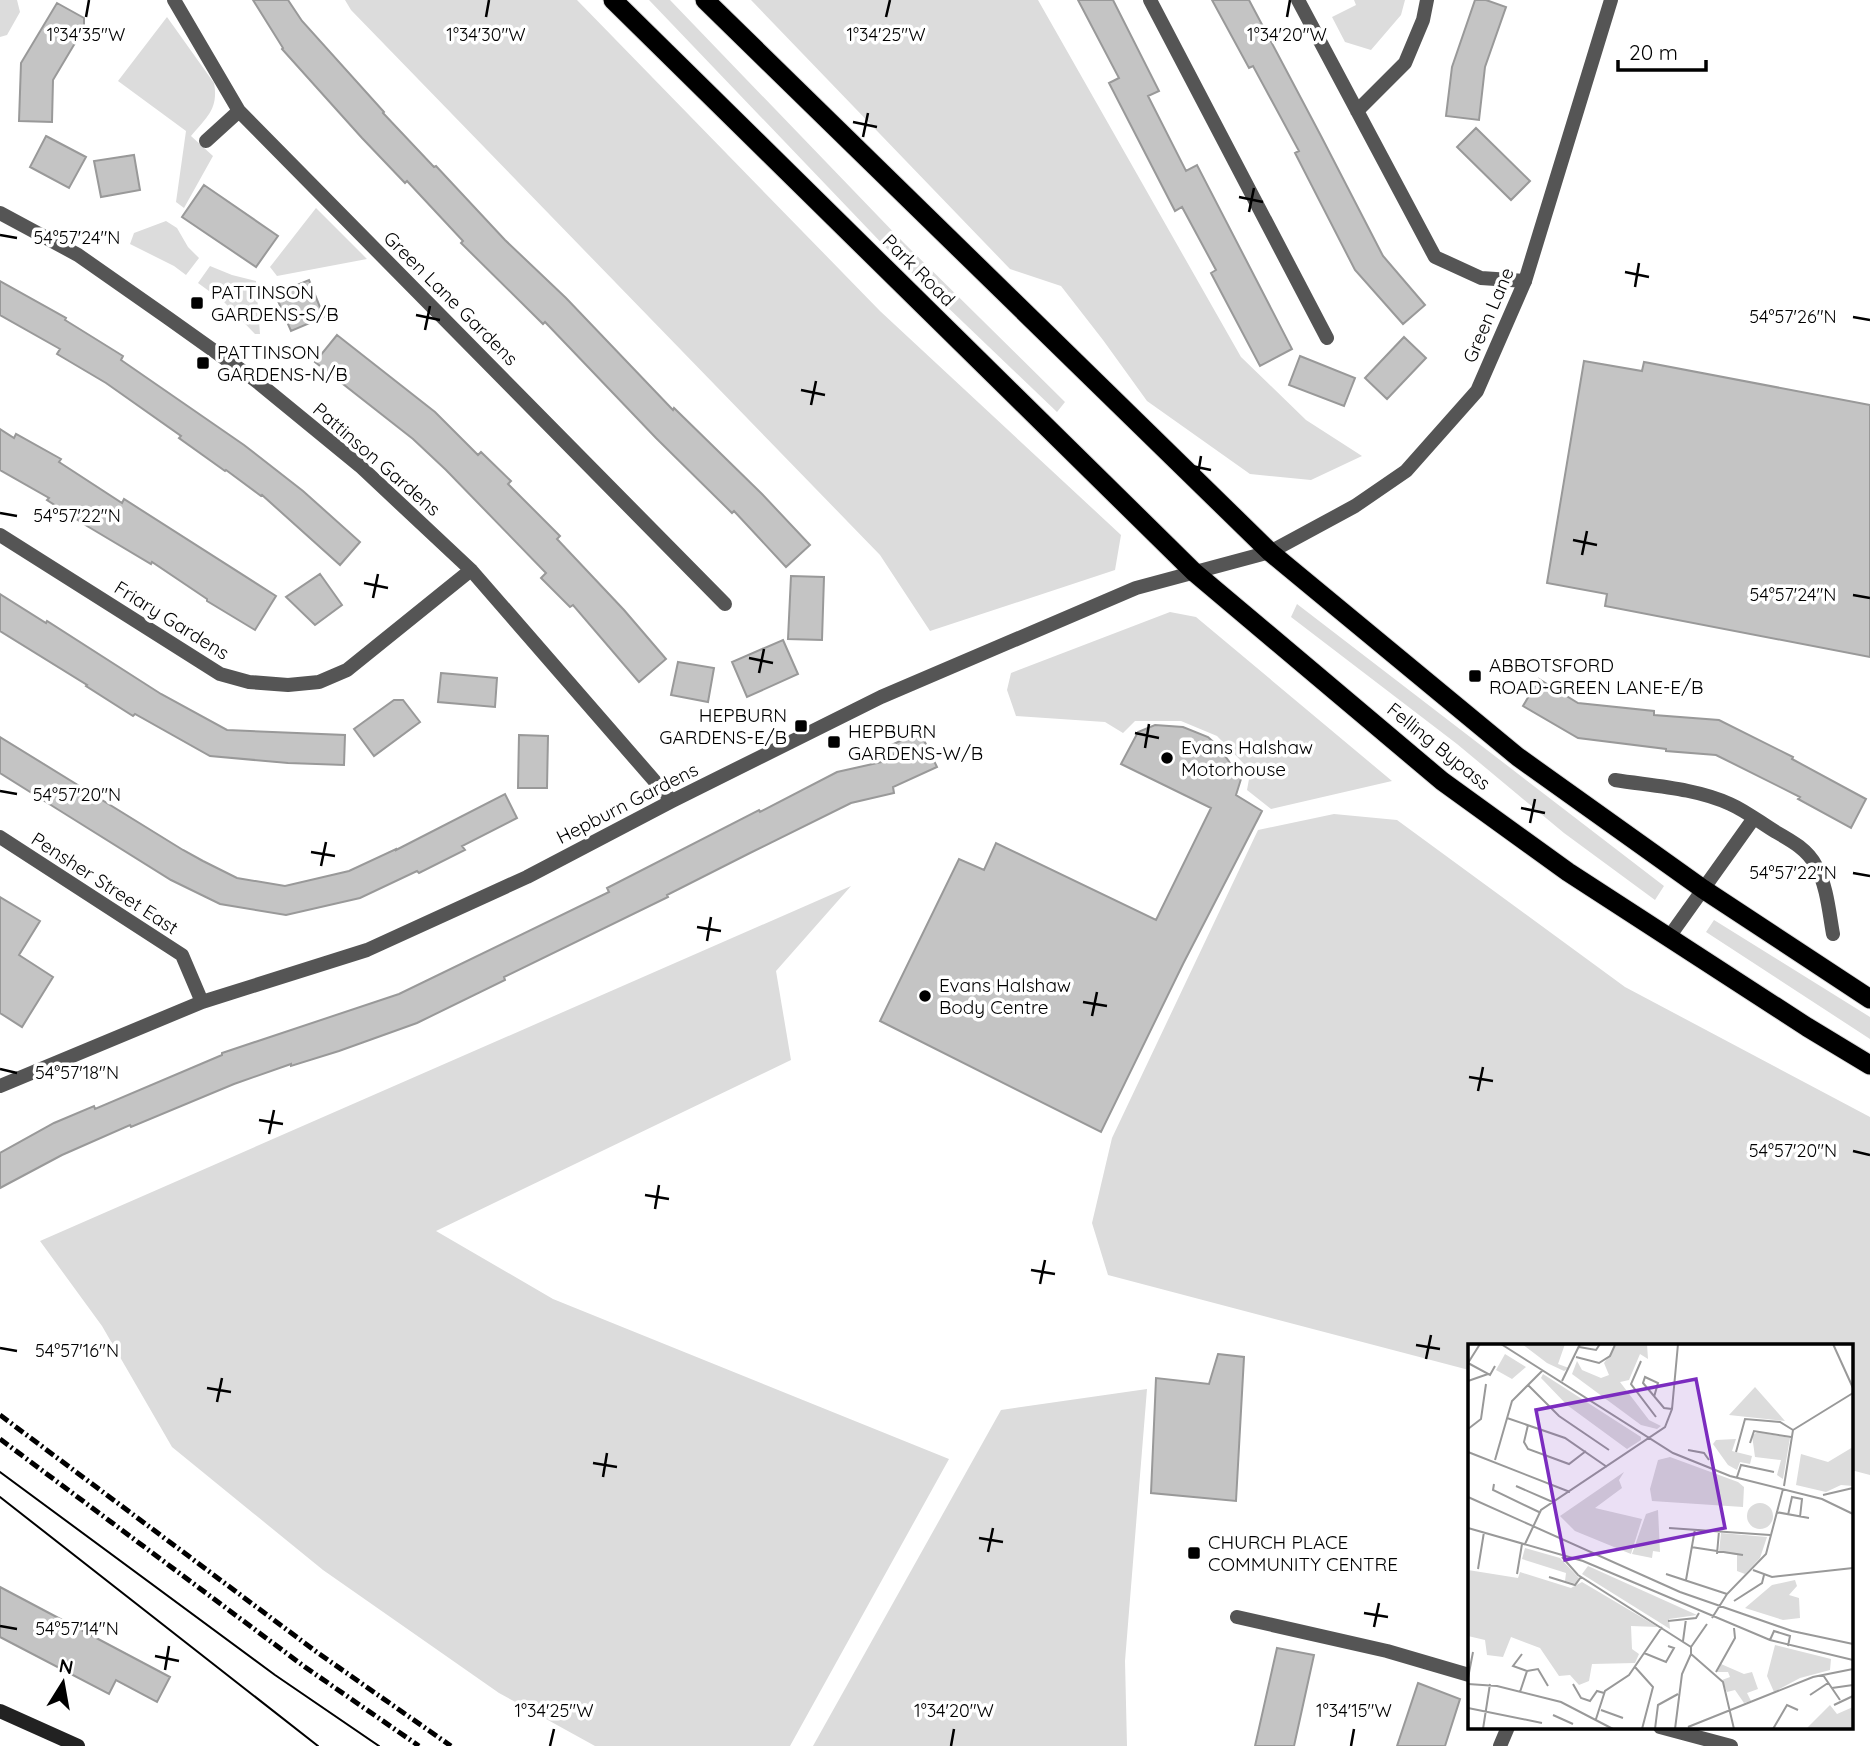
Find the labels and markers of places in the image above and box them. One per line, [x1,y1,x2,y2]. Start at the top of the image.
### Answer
place label: PATTINSON GARDENS-S/B [211,280,339,326]
marker: PATTINSON GARDENS-S/B [189,295,205,311]
place label: PATTINSON GARDENS-N/B [217,340,348,386]
marker: PATTINSON GARDENS-N/B [195,355,211,371]
place label: ABBOTSFORD ROAD-GREEN LANE-E/B [1489,653,1703,699]
marker: ABBOTSFORD ROAD-GREEN LANE-E/B [1467,668,1483,684]
place label: HEPBURN GARDENS-E/B [659,703,787,749]
marker: HEPBURN GARDENS-E/B [793,718,809,734]
place label: HEPBURN GARDENS-W/B [848,719,983,765]
marker: HEPBURN GARDENS-W/B [826,734,842,750]
place label: Evans Halshaw Motorhouse [1181,735,1313,781]
marker: Evans Halshaw Motorhouse [1159,750,1175,766]
place label: Evans Halshaw Body Centre [939,973,1071,1019]
marker: Evans Halshaw Body Centre [917,988,933,1004]
place label: CHURCH PLACE COMMUNITY CENTRE [1208,1530,1398,1576]
marker: CHURCH PLACE COMMUNITY CENTRE [1186,1545,1202,1561]

